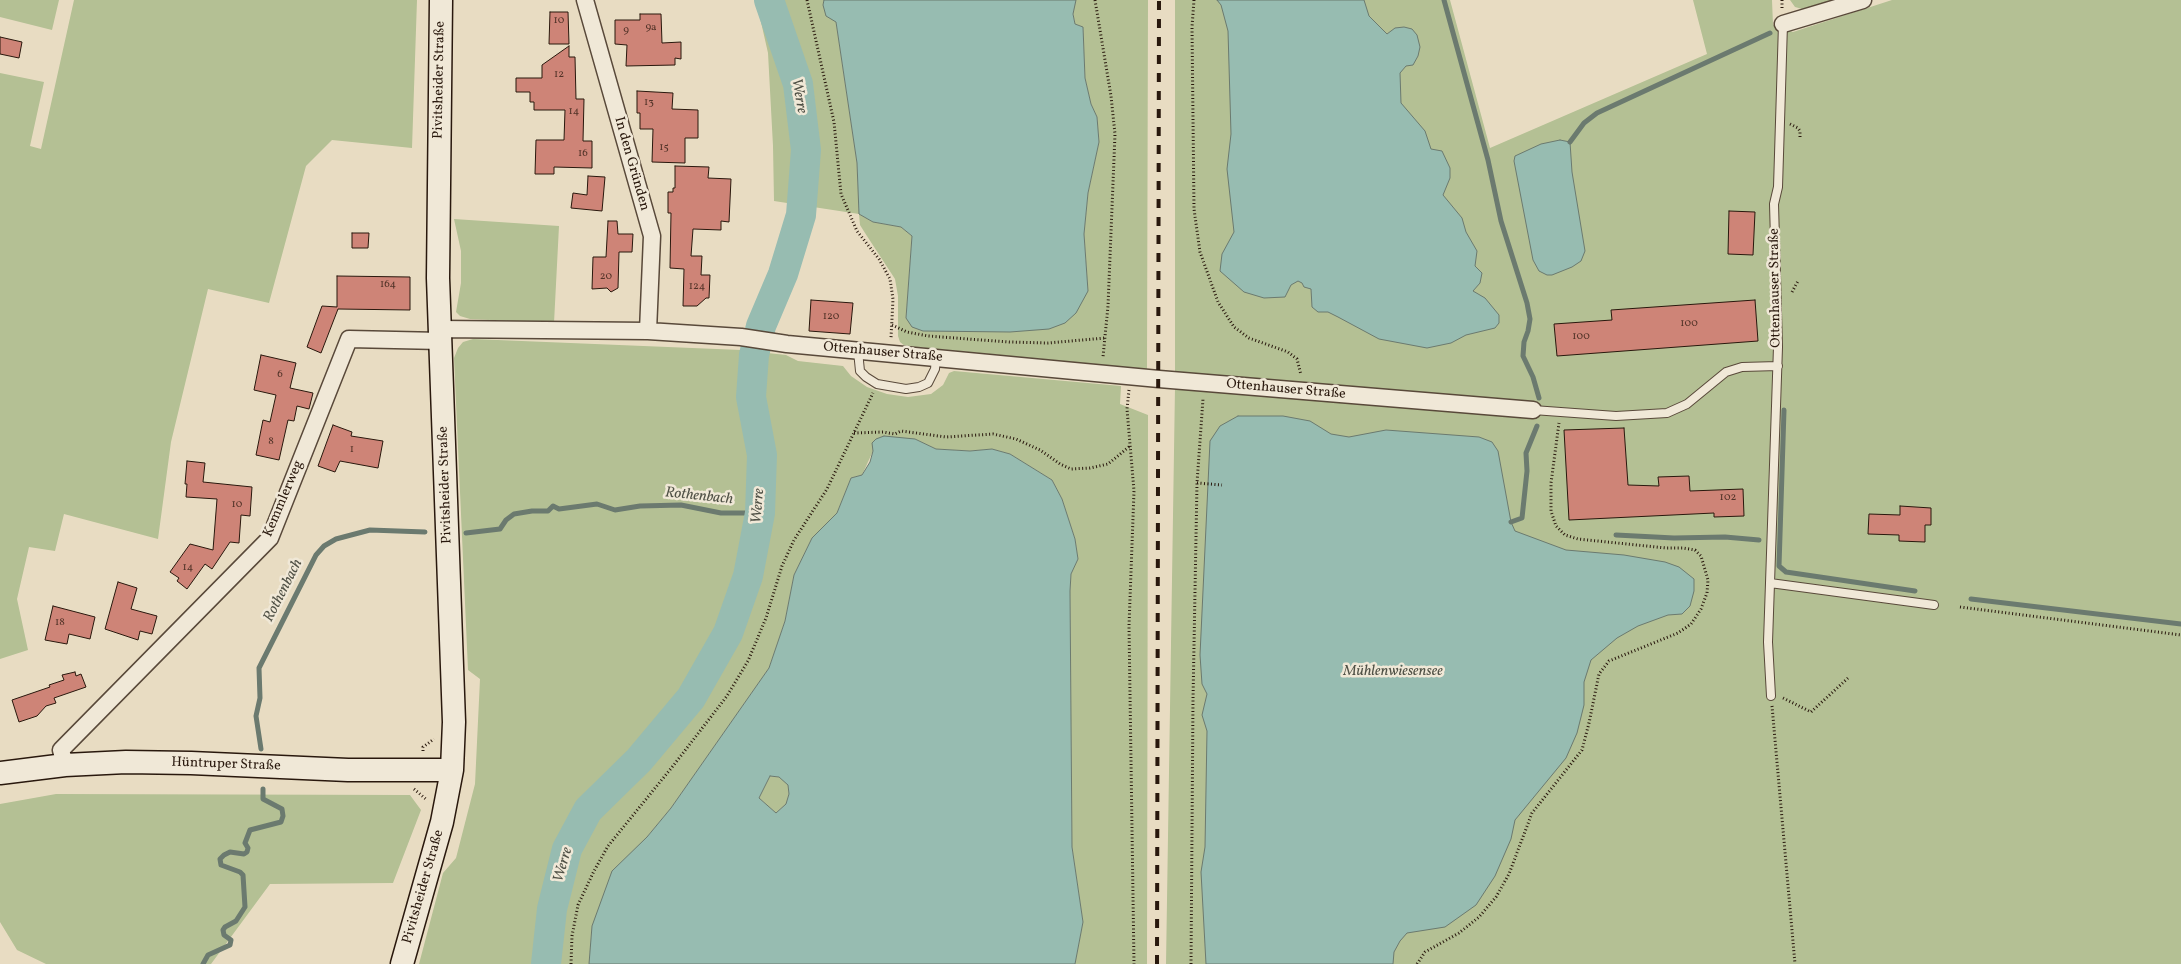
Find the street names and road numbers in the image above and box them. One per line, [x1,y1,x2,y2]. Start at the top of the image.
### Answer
street label: Pivitsheider Straße [431,21,449,139]
street label: In den Gründen [610,115,652,213]
street label: Ottenhauser Straße [1767,228,1785,348]
street label: Ottenhauser Straße [823,339,943,367]
street label: Ottenhauser Straße [1226,376,1346,404]
street label: Pivitsheider Straße [436,426,456,544]
street label: Kemmlerweg [260,458,308,540]
street label: Hüntruper Straße [171,755,281,775]
street label: Pivitsheider Straße [400,828,448,946]

